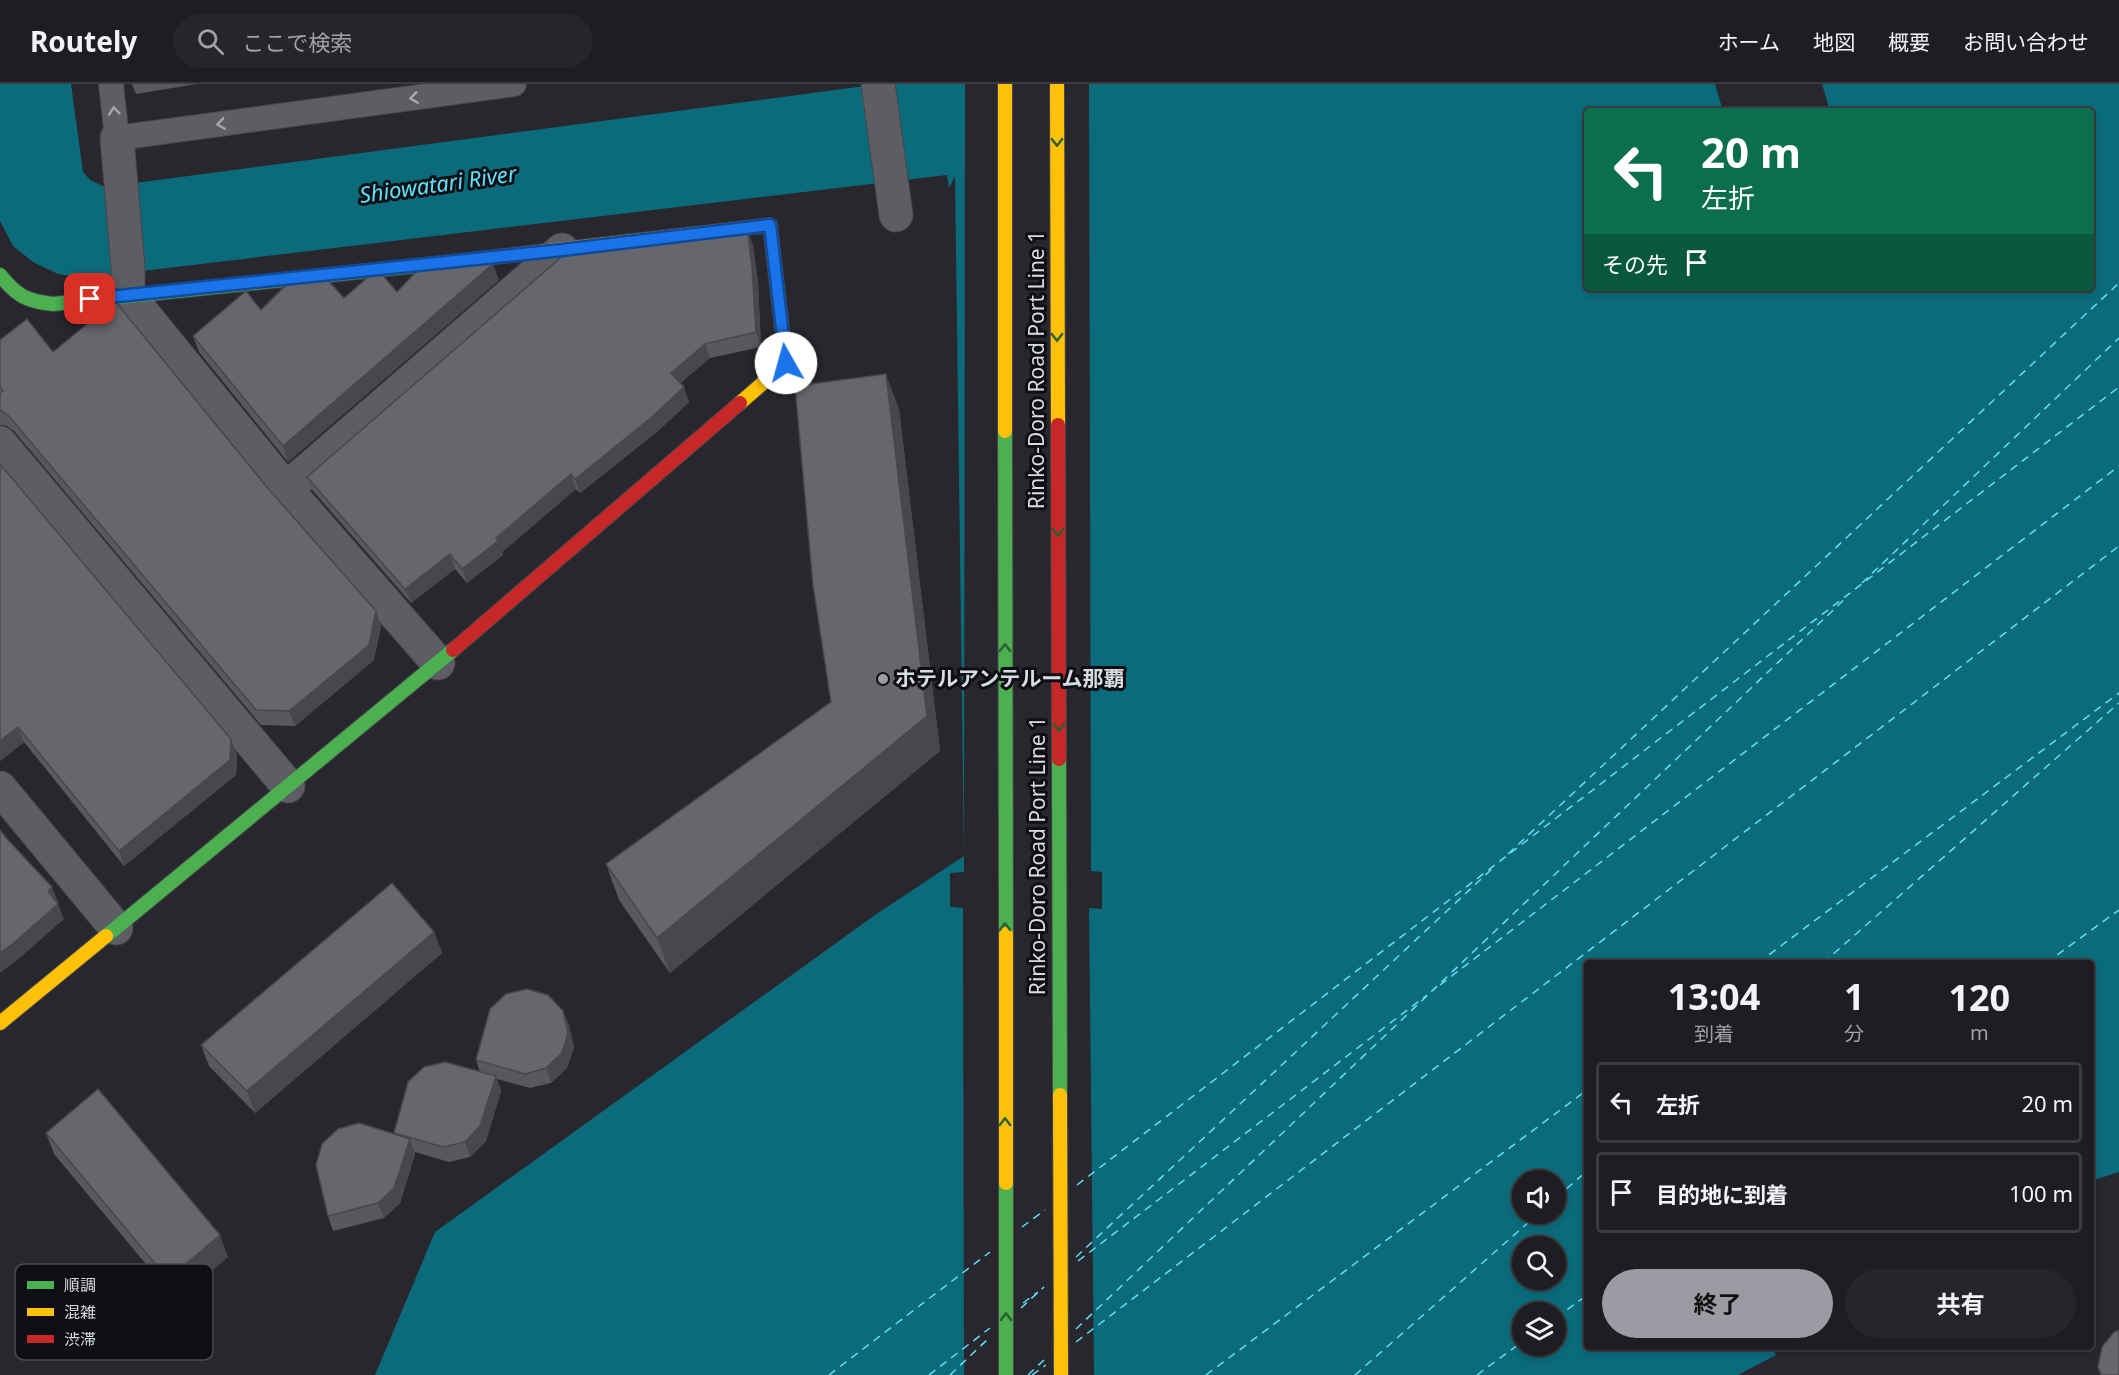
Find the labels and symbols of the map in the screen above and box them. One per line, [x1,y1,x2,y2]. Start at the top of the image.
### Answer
one-way arrow [410,91,419,103]
one-way arrow [108,106,120,116]
one-way arrow [216,117,226,129]
one-way arrow [1051,138,1063,147]
water label: Shiowatari River [357,157,519,209]
street label: Rinko-Doro Road Port Line 1 [1022,231,1050,509]
pin [64,273,115,324]
position arrow [754,331,818,395]
one-way arrow [1051,333,1063,342]
one-way arrow [1052,528,1064,537]
one-way arrow [999,643,1011,652]
place label: ホテルアンテルーム那覇 [895,664,1125,692]
marker: ホテルアンテルーム那覇 [876,672,890,686]
street label: Rinko-Doro Road Port Line 1 [1023,717,1051,995]
one-way arrow [1053,723,1065,732]
one-way arrow [999,922,1011,931]
one-way arrow [999,1117,1011,1126]
legend [15,1264,213,1360]
text: 順調 [64,1274,96,1296]
text: 混雑 [64,1301,96,1323]
one-way arrow [1000,1312,1012,1321]
text: 渋滞 [64,1328,96,1350]

